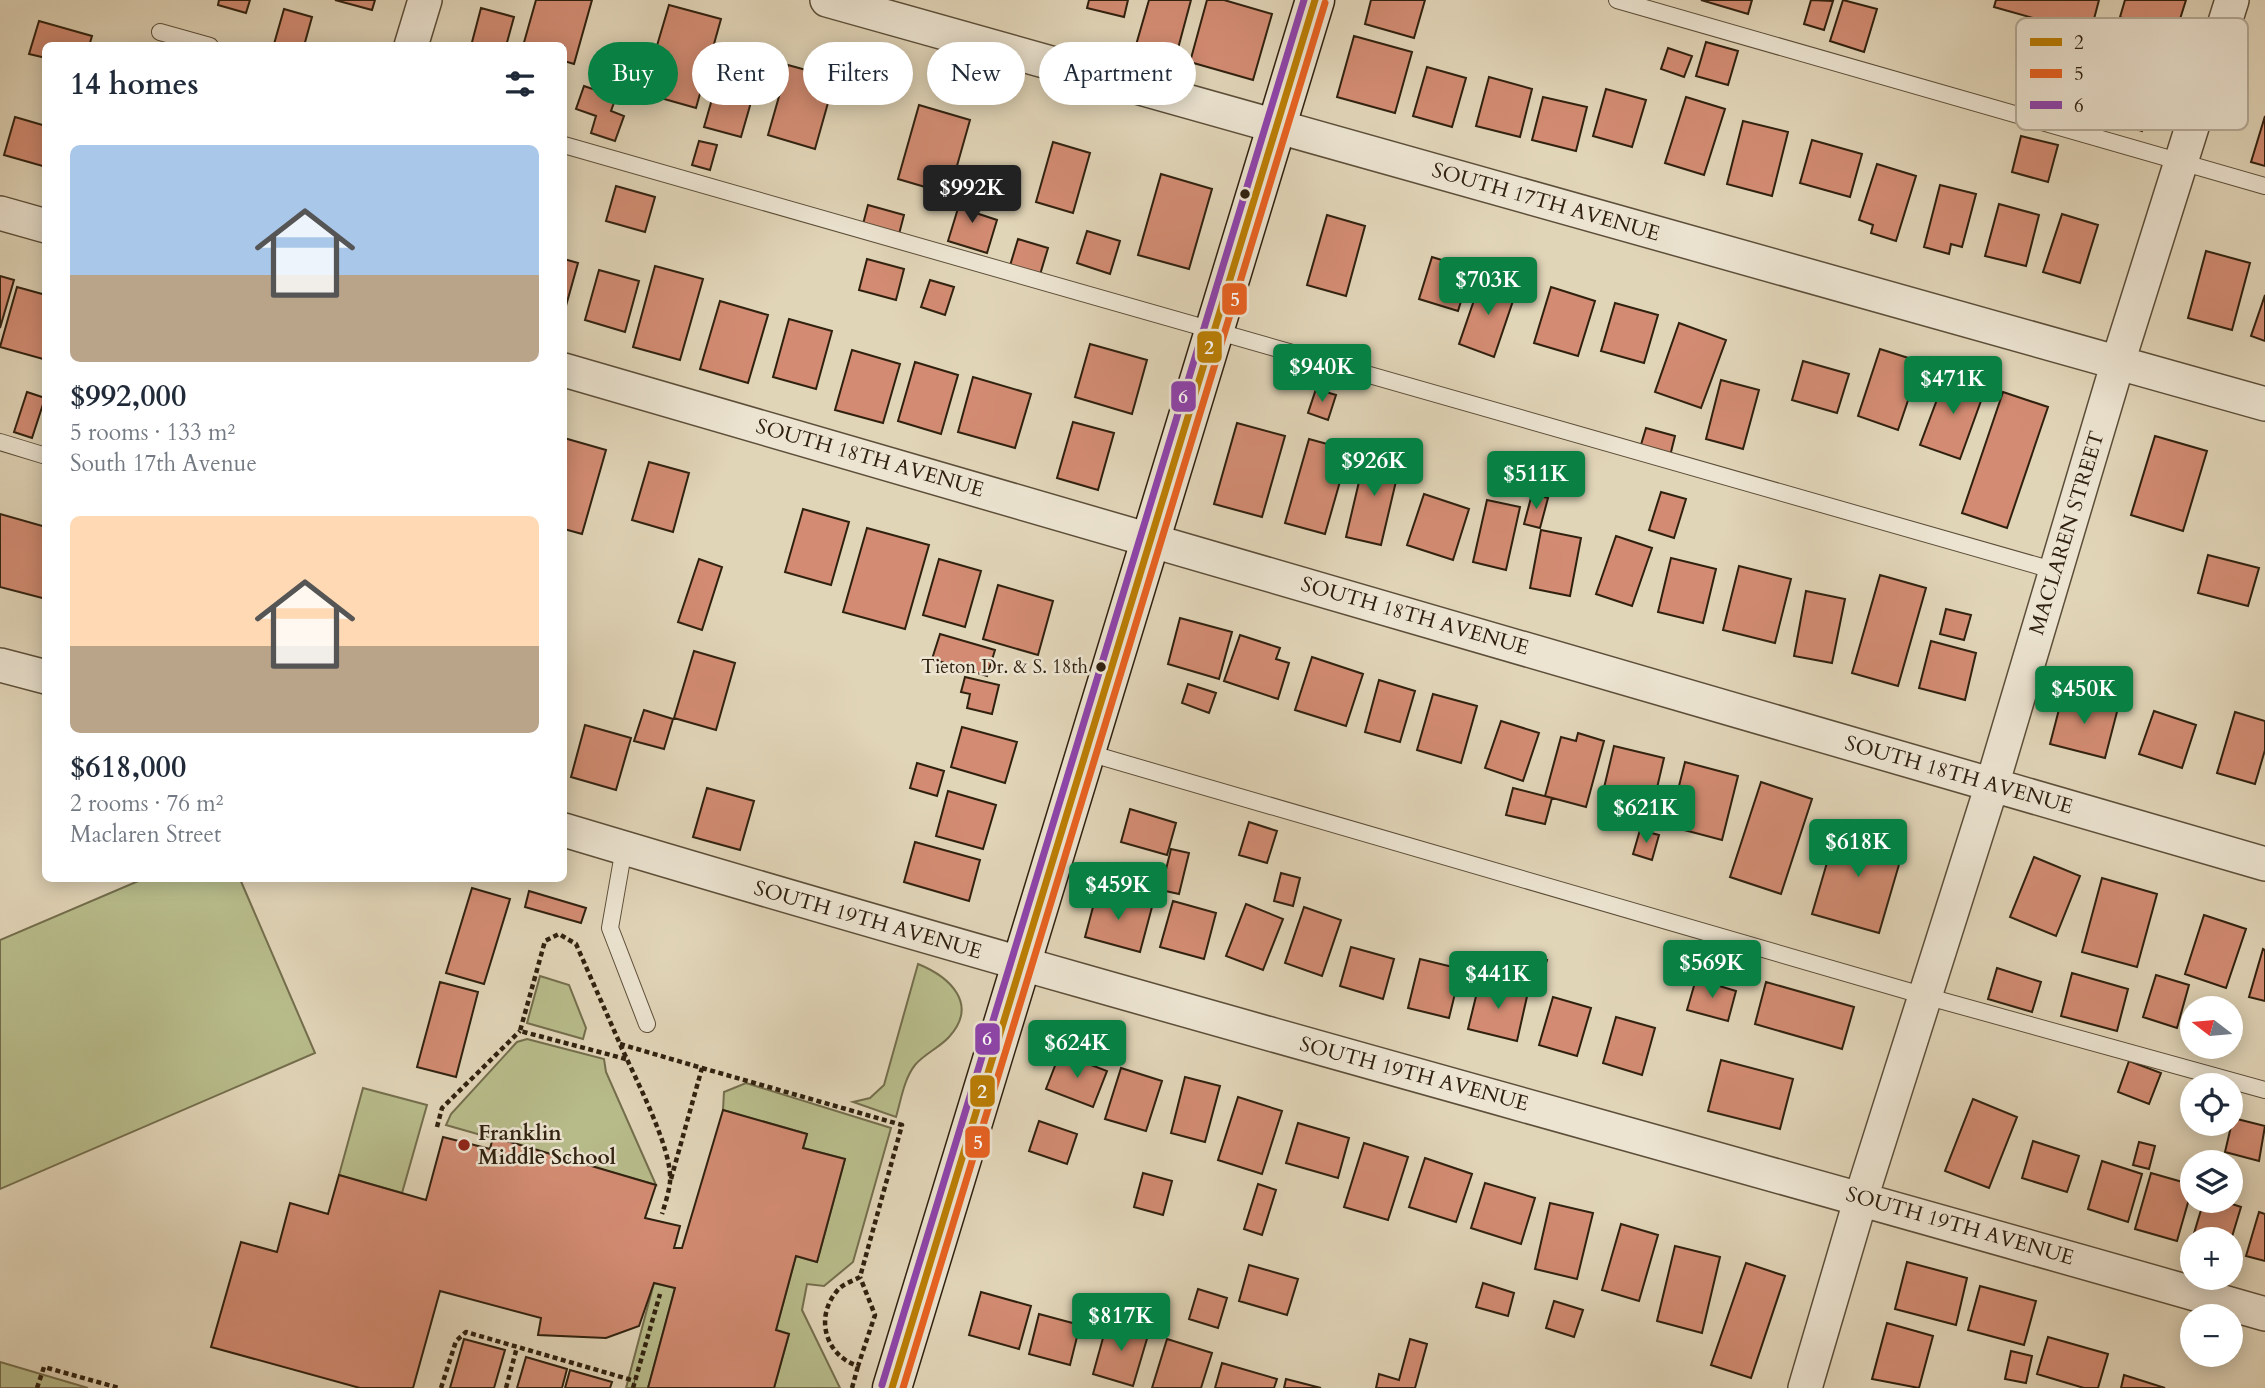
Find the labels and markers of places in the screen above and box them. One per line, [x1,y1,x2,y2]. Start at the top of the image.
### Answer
pin: $992K [923,166,1021,225]
unlabelled marker [1238,187,1252,201]
pin: $703K [1439,258,1537,317]
pin: $940K [1273,344,1371,404]
pin: $471K [1904,356,2002,416]
pin: $926K [1325,438,1423,498]
pin: $511K [1487,452,1585,511]
place label: Tieton Dr. & S. 18th [921,654,1089,680]
marker: Tieton Dr. & S. 18th [1094,660,1108,674]
pin: $450K [2035,666,2133,726]
pin: $621K [1597,786,1695,845]
pin: $618K [1809,820,1907,879]
pin: $459K [1069,862,1167,922]
pin: $569K [1663,940,1761,1000]
pin: $441K [1449,951,1547,1011]
pin: $624K [1028,1020,1126,1080]
place label: Franklin Middle School [478,1119,616,1172]
marker: Franklin Middle School [456,1137,472,1153]
pin: $817K [1072,1294,1170,1353]

